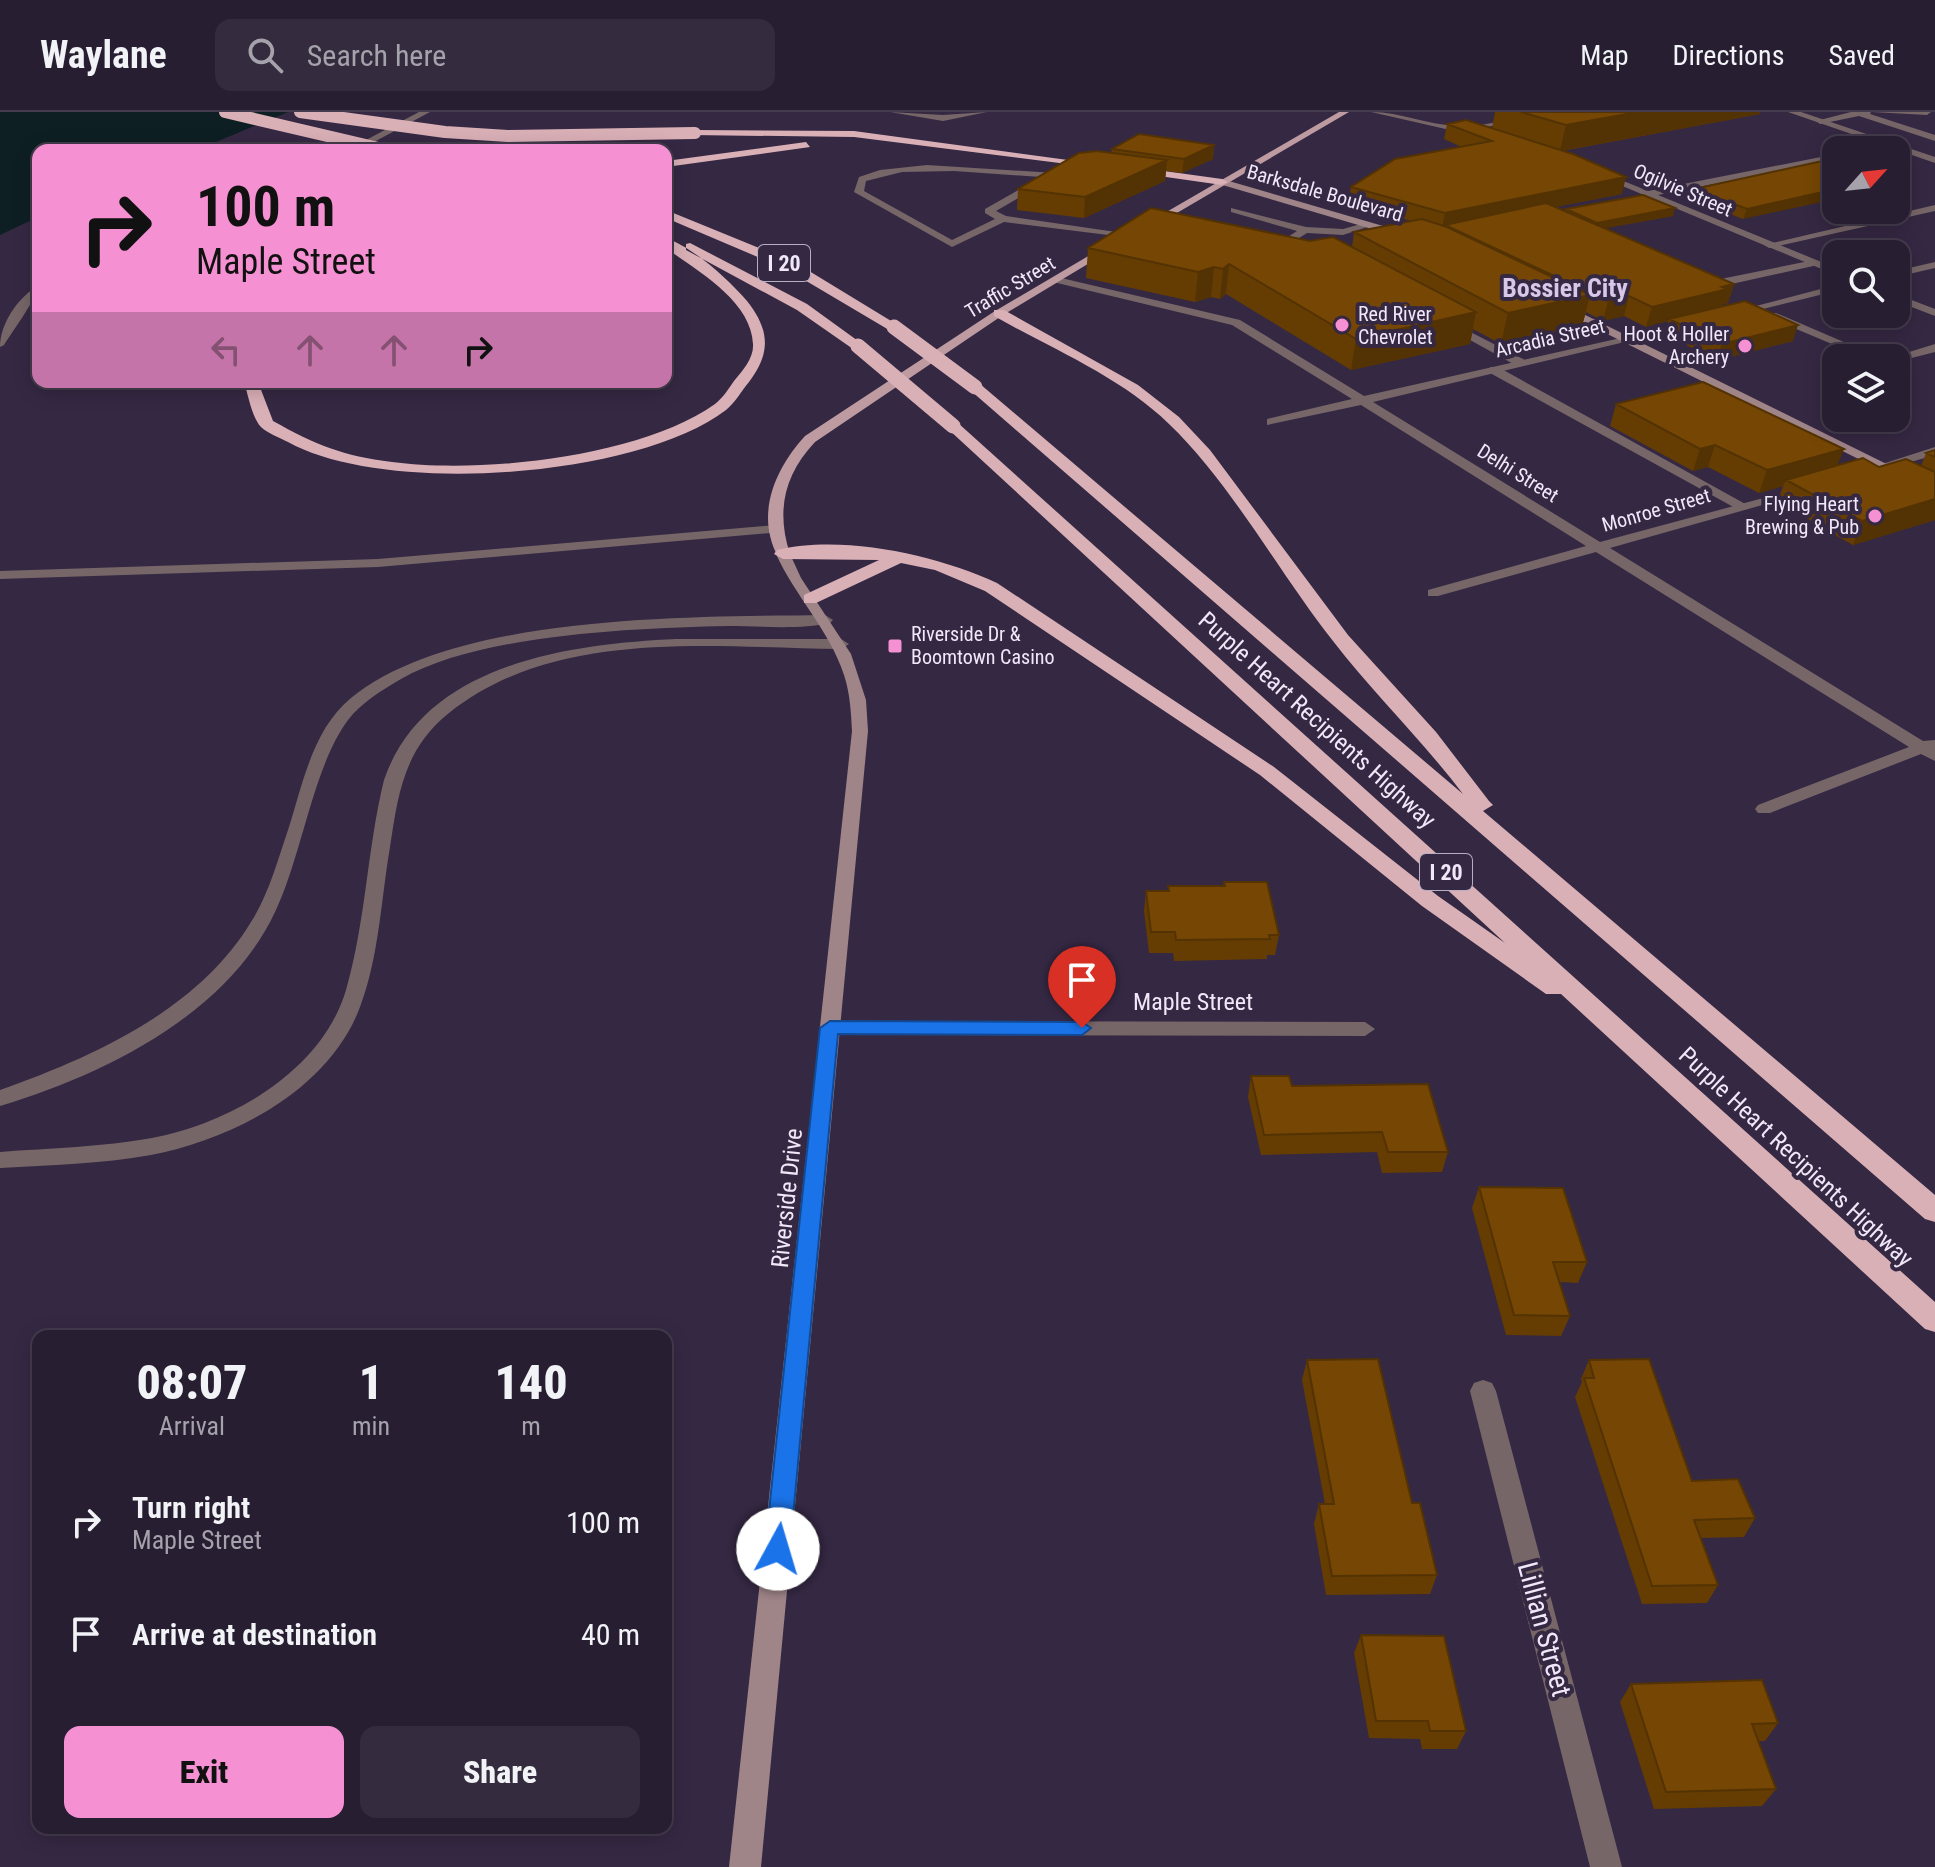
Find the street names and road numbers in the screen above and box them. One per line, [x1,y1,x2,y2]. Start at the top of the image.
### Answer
street label: Ogilvie Street [1630,158,1736,222]
street label: Barksdale Boulevard [1244,159,1406,227]
road number: I 20 [758,245,810,281]
street label: Traffic Street [961,251,1059,323]
street label: Arcadia Street [1493,314,1607,362]
street label: Delhi Street [1473,439,1563,507]
street label: Monroe Street [1599,483,1713,537]
street label: Purple Heart Recipients Highway [1193,606,1441,834]
road number: I 20 [1420,854,1472,890]
street label: Maple Street [1133,988,1253,1016]
street label: Purple Heart Recipients Highway [1673,1041,1919,1273]
street label: Riverside Drive [766,1127,808,1269]
street label: Lillian Street [1511,1558,1578,1700]

